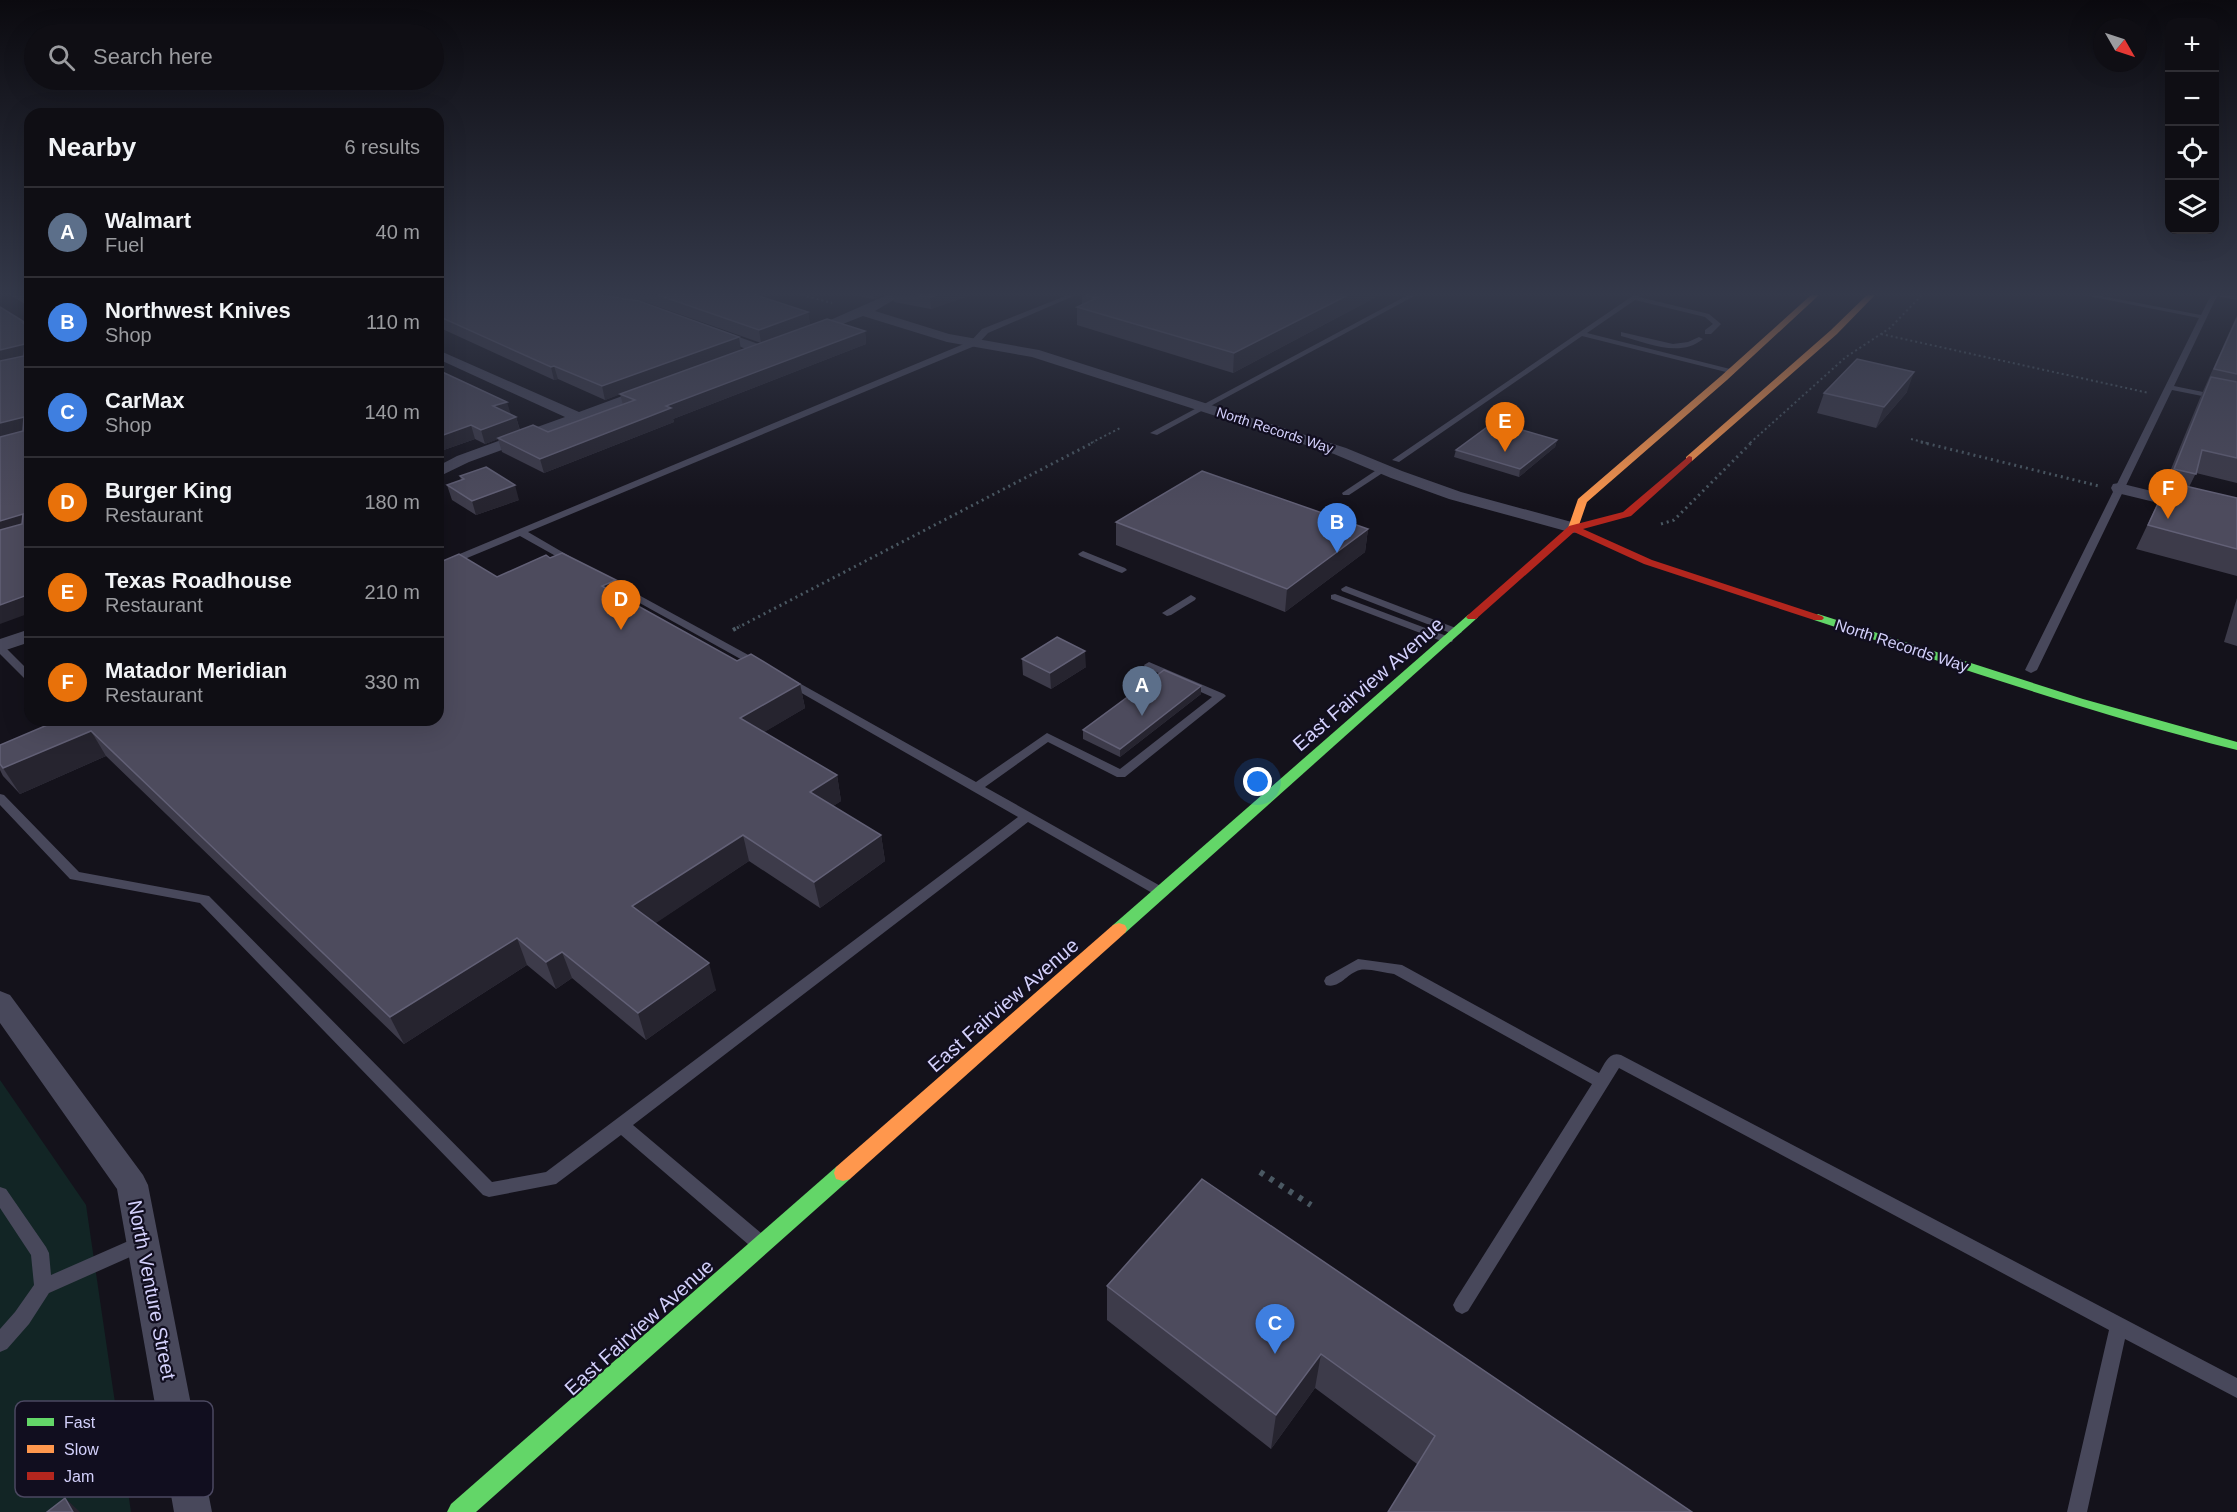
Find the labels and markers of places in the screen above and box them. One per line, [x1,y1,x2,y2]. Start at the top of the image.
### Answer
pin: E [1486,402,1524,452]
pin: F [2148,470,2188,519]
pin: B [1318,504,1356,553]
pin: D [602,580,640,630]
pin: A [1122,666,1162,716]
pin: C [1256,1304,1294,1354]

